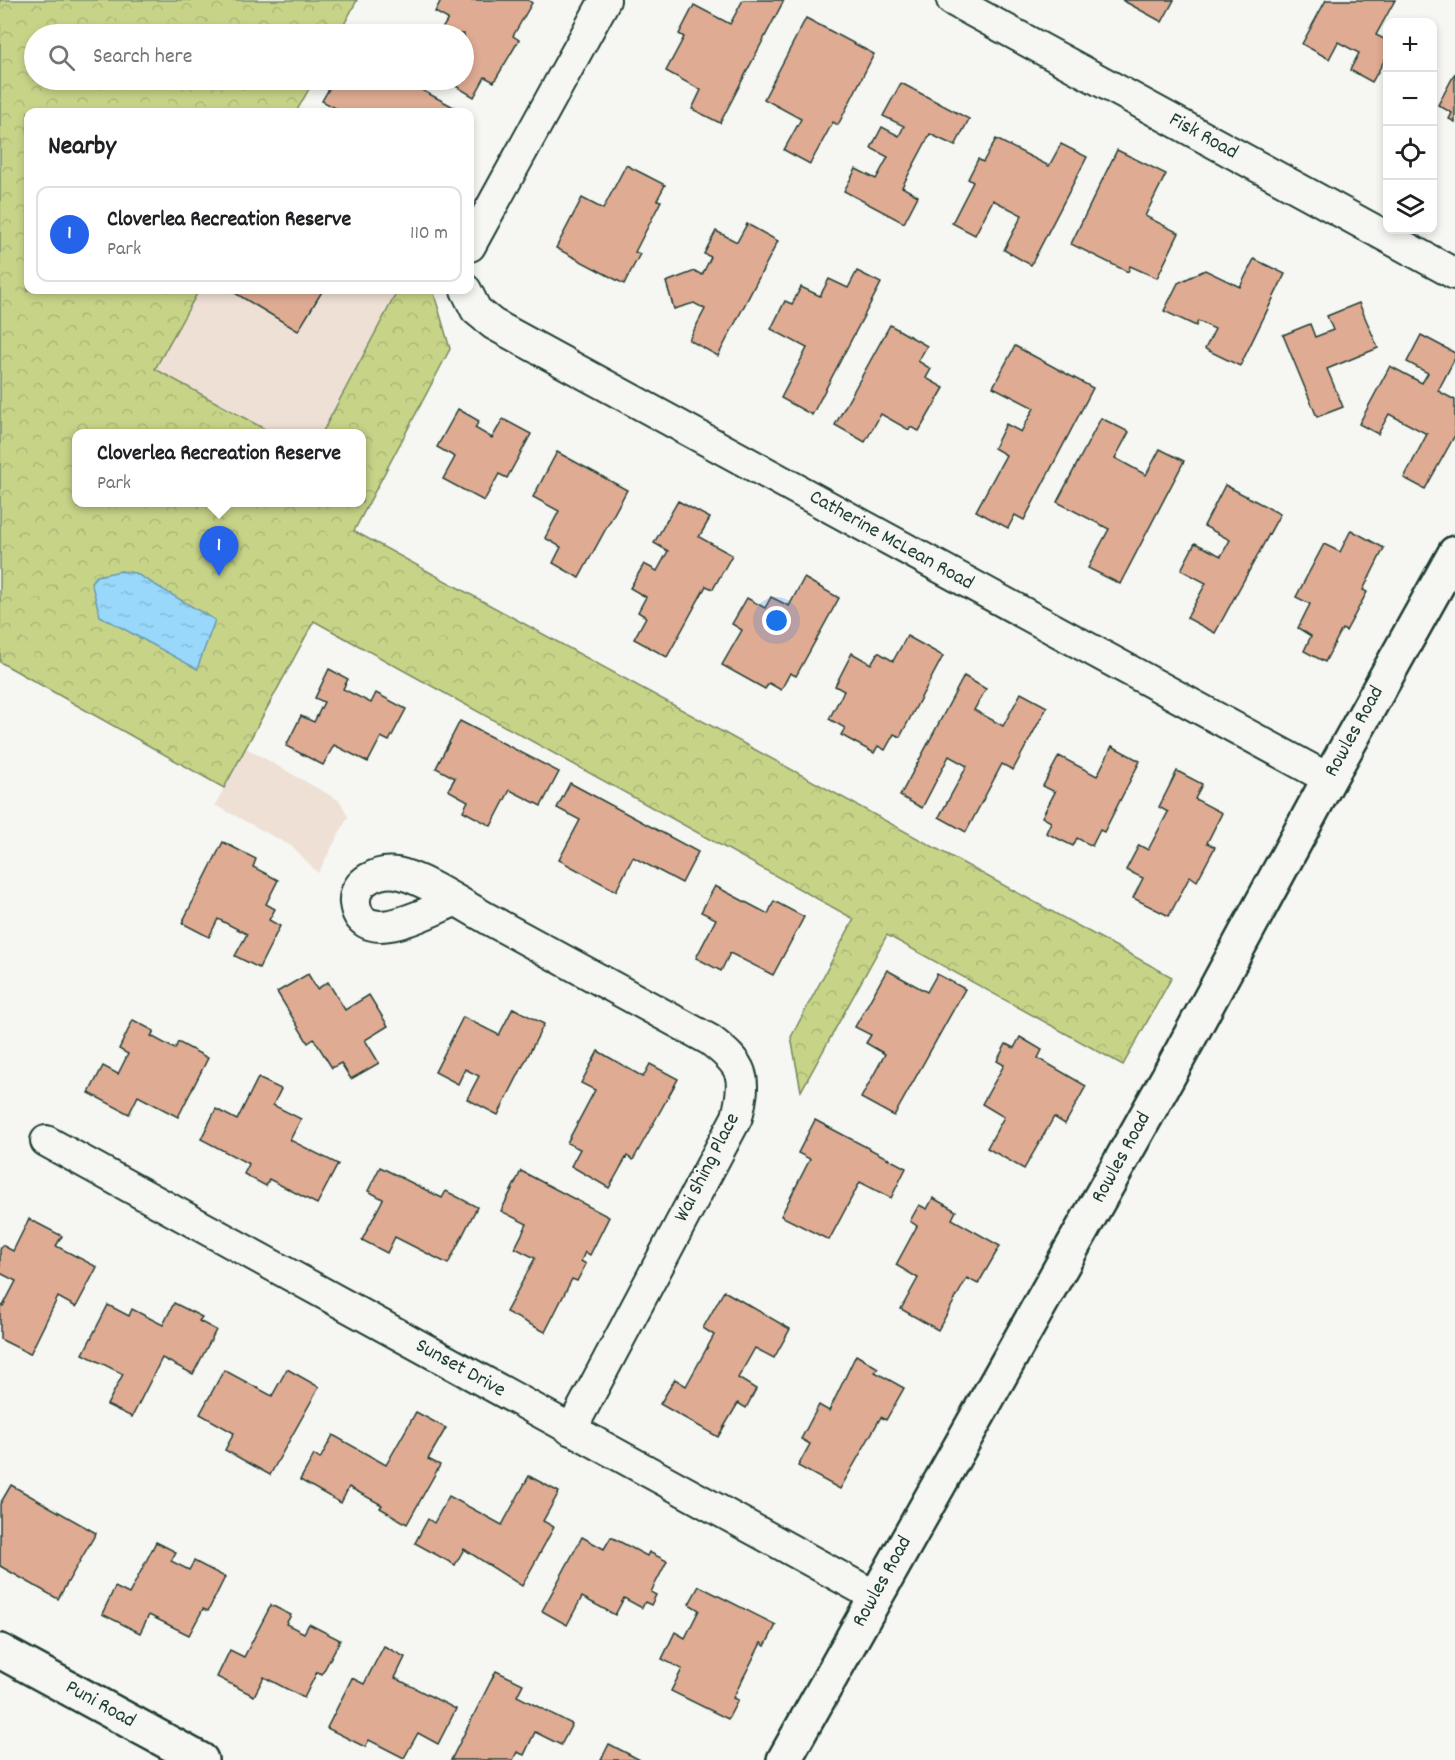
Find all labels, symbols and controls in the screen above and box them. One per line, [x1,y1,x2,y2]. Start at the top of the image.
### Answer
map controls [1383,18,1437,234]
button: + [1383,18,1437,72]
search box [24,24,474,90]
icon: search [45,41,78,74]
text: Search here [93,42,192,73]
button: − [1383,72,1437,126]
street label: Fisk Road [1163,106,1243,168]
button: locate [1383,126,1437,180]
text: Nearby [48,129,116,166]
button: layers [1383,180,1437,234]
text: Cloverlea Recreation Reserve [107,205,351,236]
text: 1 [67,220,72,248]
text: 110 m [410,220,448,248]
text: Park [107,236,141,264]
popup [72,429,366,507]
text: Cloverlea Recreation Reserve [97,439,341,470]
text: Park [97,470,131,498]
street label: Catherine McLean Road [803,483,979,599]
pin: 1 [200,526,238,576]
your location [762,606,791,635]
street label: Rowles Road [1318,681,1392,783]
street label: Rowles Road [1085,1107,1159,1209]
street label: Wai Shing Place [668,1108,748,1228]
street label: Sunset Drive [409,1332,511,1406]
street label: Rowles Road [846,1531,920,1633]
street label: Puni Road [59,1673,141,1737]

